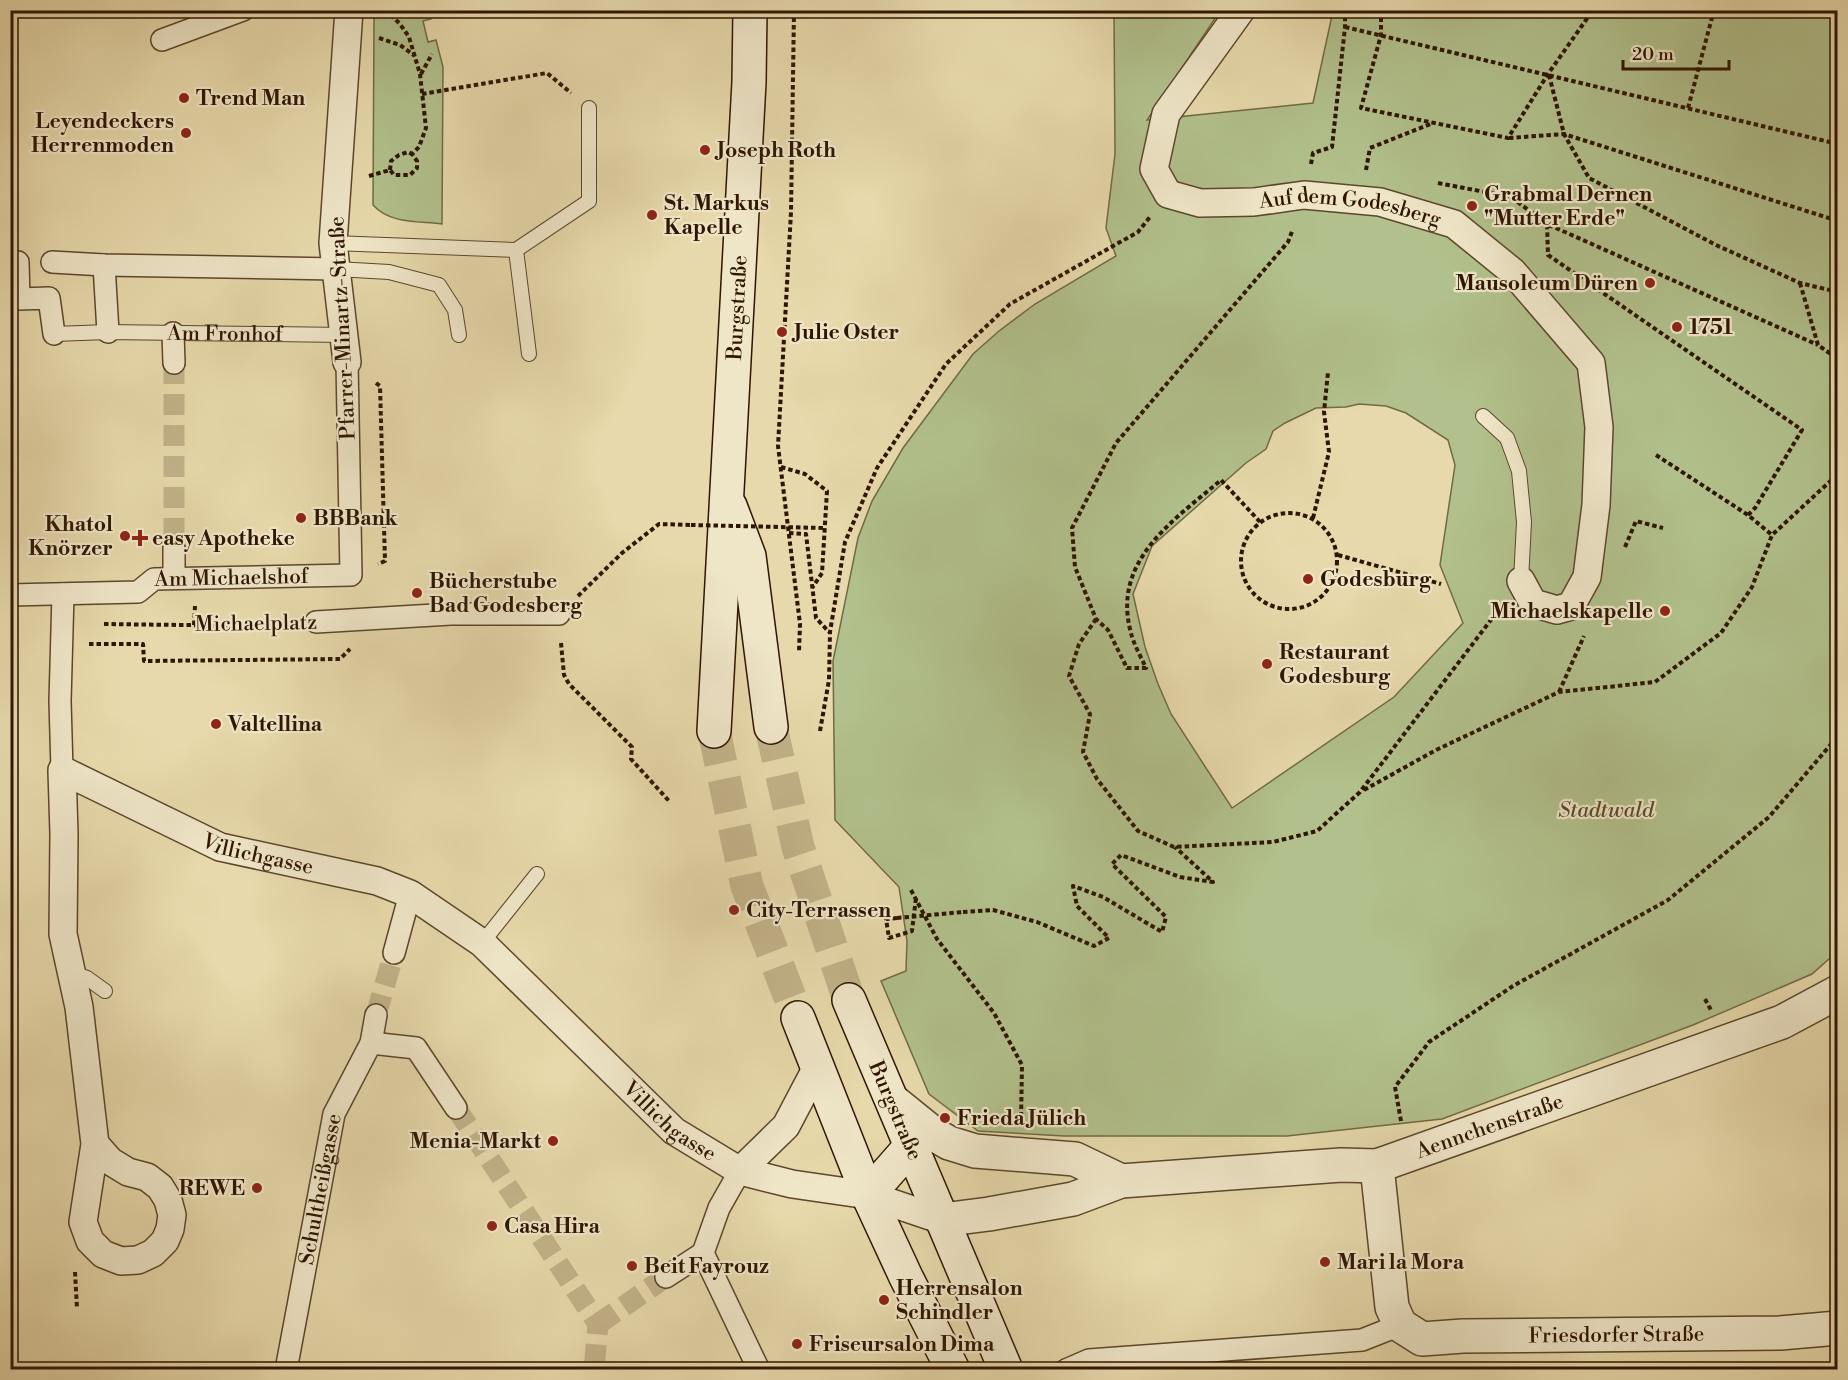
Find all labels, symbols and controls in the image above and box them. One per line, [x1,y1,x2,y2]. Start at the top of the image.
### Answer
scale bar [1623,33,1730,71]
text: 20 m [1632,43,1674,66]
place label: Trend Man [196,86,305,112]
marker: Trend Man [177,91,191,105]
place label: Leyendeckers Herrenmoden [31,109,174,159]
marker: Leyendeckers Herrenmoden [179,126,193,140]
place label: Joseph Roth [714,138,836,164]
marker: Joseph Roth [698,143,712,157]
street label: Auf dem Godesberg [1256,182,1444,233]
place label: Grabmal Dernen "Mutter Erde" [1484,182,1652,232]
place label: St. Markus Kapelle [664,191,769,241]
marker: Grabmal Dernen "Mutter Erde" [1465,199,1479,213]
marker: St. Markus Kapelle [645,208,659,222]
street label: Pfarrer-Minartz-Straße [324,215,362,440]
street label: Burgstraße [722,254,754,362]
place label: Mausoleum Düren [1455,271,1638,297]
marker: Mausoleum Düren [1643,276,1657,290]
place label: 1751 [1689,315,1733,341]
place label: Julie Oster [791,320,899,346]
marker: 1751 [1670,320,1684,334]
street label: Am Fronhof [166,321,284,348]
marker: Julie Oster [775,325,789,339]
place label: BBBank [313,506,399,532]
marker: BBBank [294,511,308,525]
place label: Khatol Knörzer [28,512,113,562]
place label: easy Apotheke [152,526,295,552]
marker: Khatol Knörzer [118,529,132,543]
marker: easy Apotheke [133,531,147,545]
street label: Am Michaelshof [153,564,310,593]
place label: Godesburg [1320,567,1432,593]
place label: Bücherstube Bad Godesberg [429,569,583,619]
marker: Godesburg [1301,572,1315,586]
marker: Bücherstube Bad Godesberg [410,586,424,600]
place label: Michaelskapelle [1490,599,1653,625]
marker: Michaelskapelle [1658,604,1672,618]
street label: Michaelplatz [195,610,317,638]
place label: Restaurant Godesburg [1279,640,1391,690]
marker: Restaurant Godesburg [1260,657,1274,671]
place label: Valtellina [227,712,323,738]
marker: Valtellina [209,717,223,731]
park label: Stadtwald [1558,798,1655,824]
street label: Villichgasse [196,828,316,881]
place label: City-Terrassen [746,898,891,924]
marker: City-Terrassen [727,903,741,917]
street label: Burgstraße [862,1056,928,1164]
street label: Villichgasse [616,1075,721,1167]
street label: Aennchenstraße [1412,1089,1567,1165]
place label: Frieda Jülich [957,1106,1086,1132]
marker: Frieda Jülich [938,1111,952,1125]
street label: Schultheißgasse [294,1112,348,1267]
place label: Menia-Markt [410,1129,542,1155]
marker: Menia-Markt [546,1134,560,1148]
place label: REWE [179,1176,245,1202]
marker: REWE [250,1181,264,1195]
place label: Casa Hira [504,1214,601,1240]
marker: Casa Hira [485,1219,499,1233]
place label: Mari la Mora [1337,1250,1465,1276]
place label: Beit Fayrouz [644,1254,769,1280]
marker: Mari la Mora [1318,1255,1332,1269]
marker: Beit Fayrouz [625,1259,639,1273]
place label: Herrensalon Schindler [896,1276,1023,1326]
marker: Herrensalon Schindler [877,1293,891,1307]
street label: Friesdorfer Straße [1528,1322,1704,1349]
place label: Friseursalon Dima [809,1332,995,1358]
marker: Friseursalon Dima [790,1337,804,1351]

